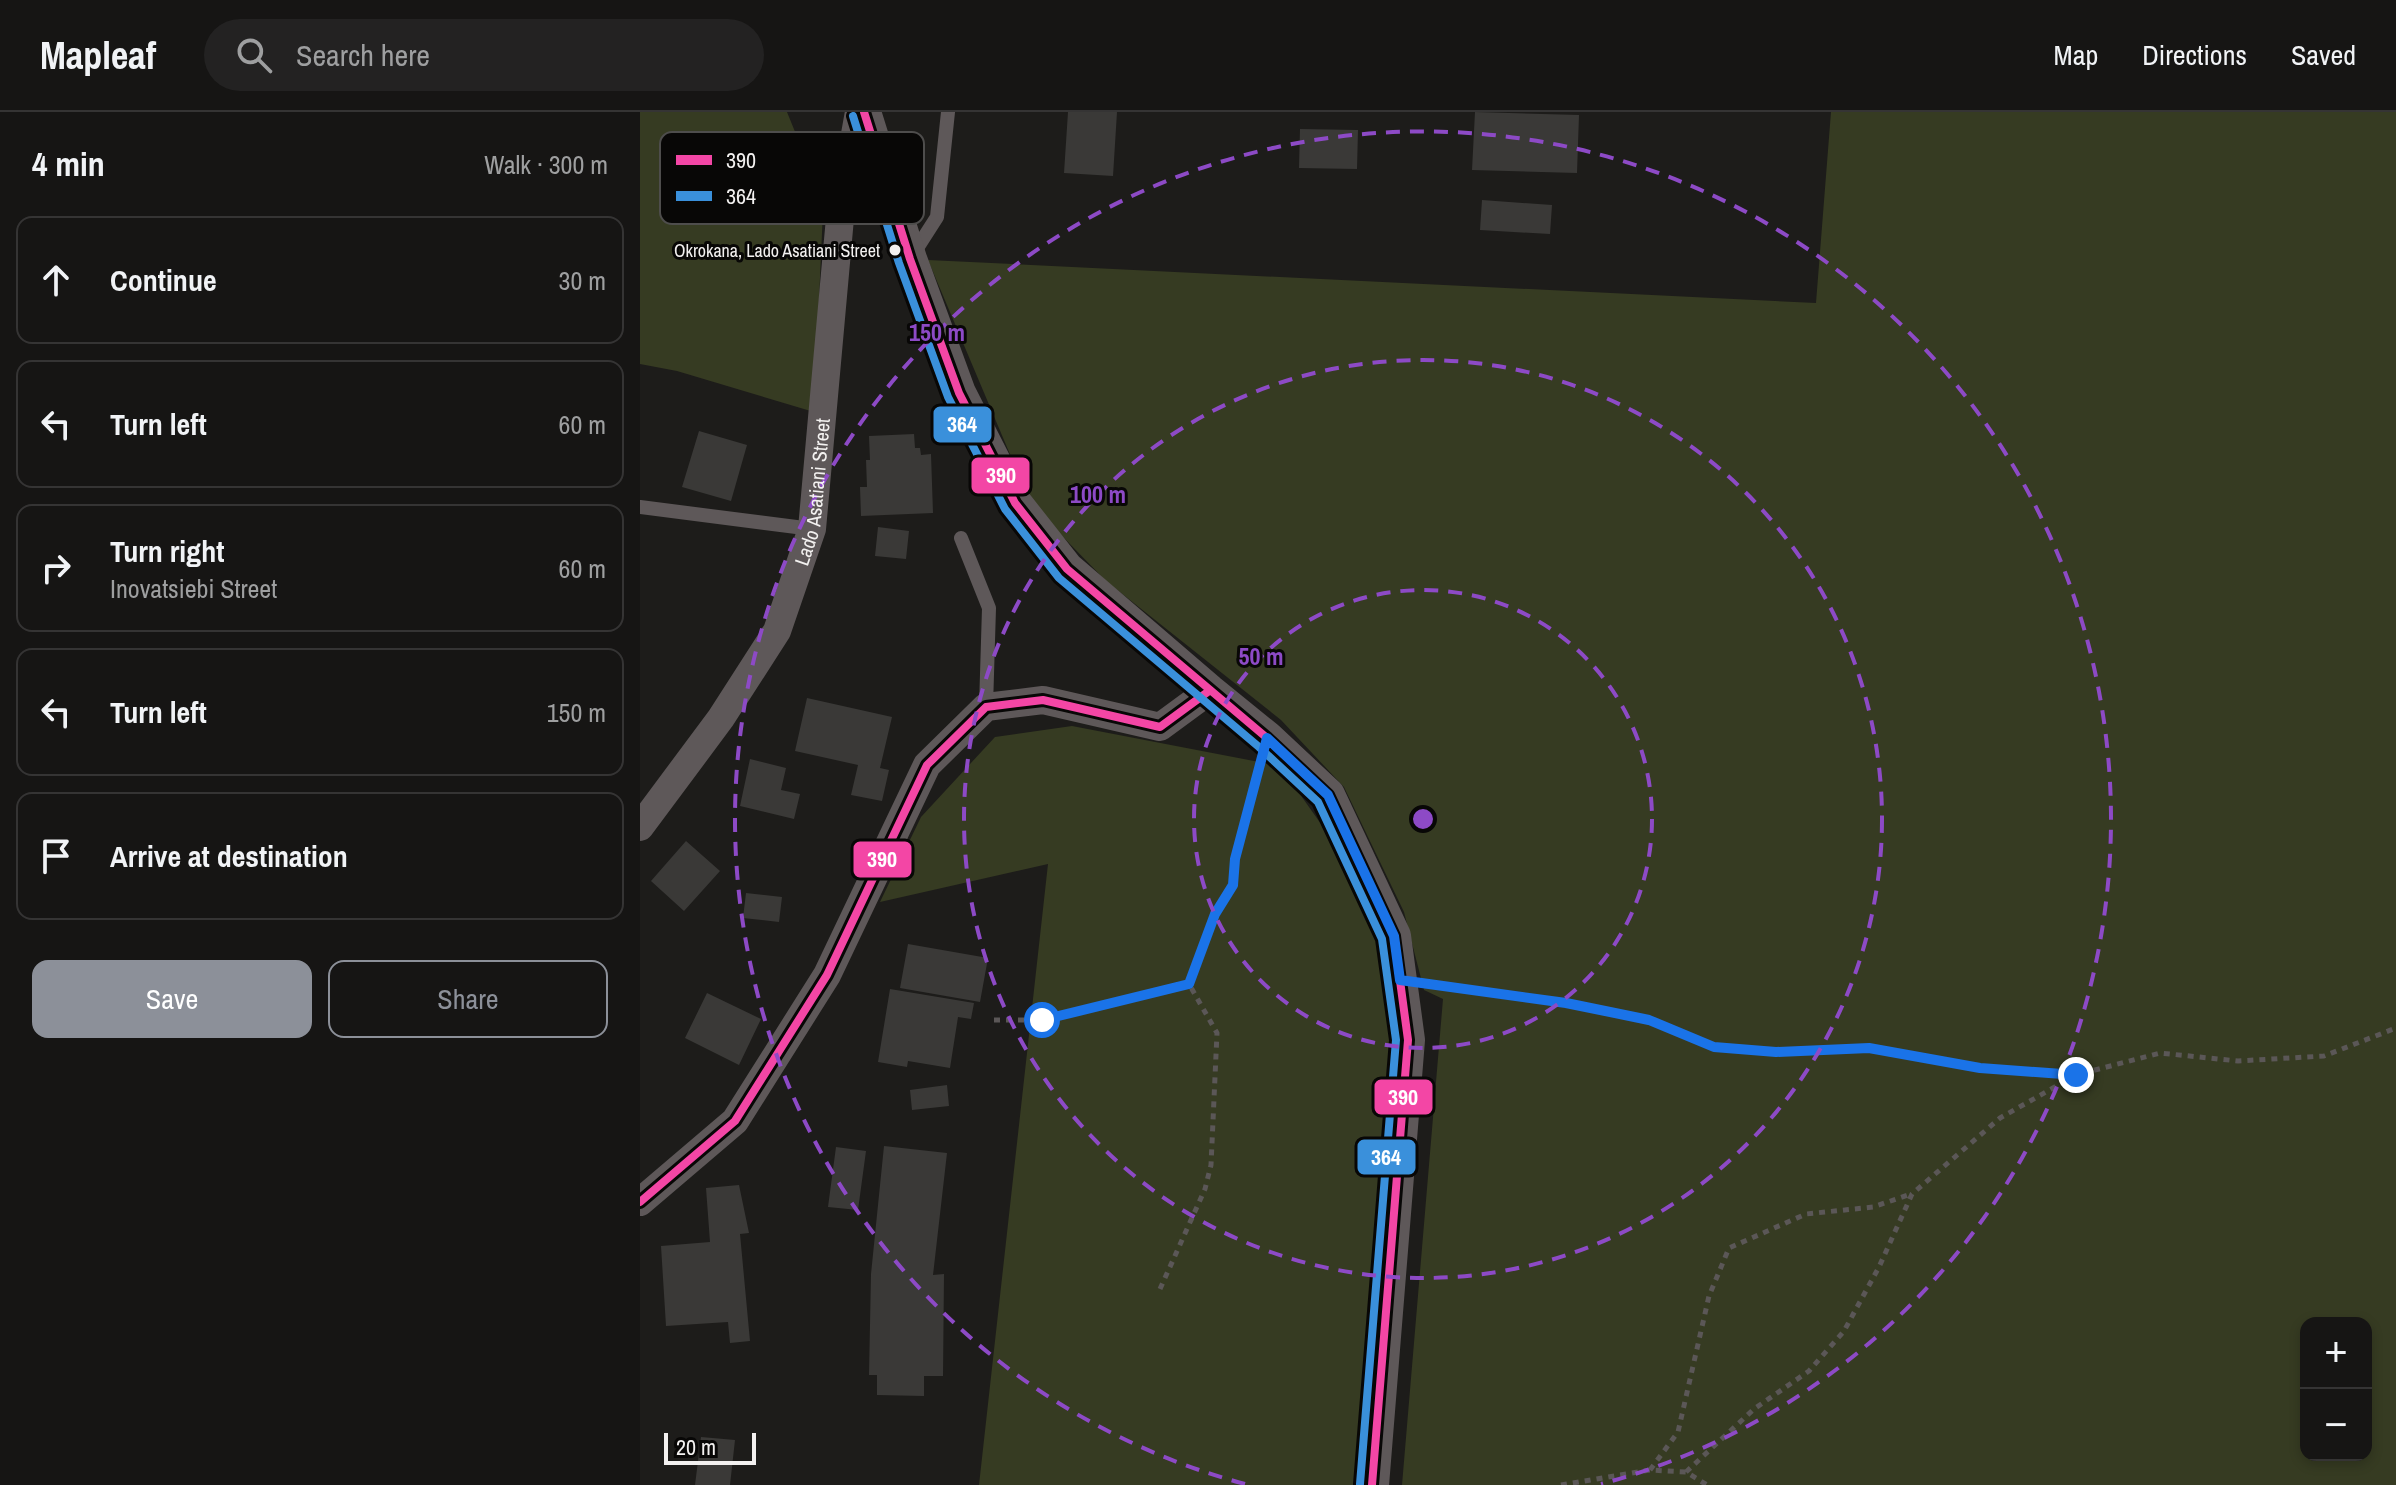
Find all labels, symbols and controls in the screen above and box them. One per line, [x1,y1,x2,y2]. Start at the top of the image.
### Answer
search box [204,19,764,91]
text: Mapleaf [40,30,156,81]
icon: search [232,33,276,77]
text: Search here [296,35,430,75]
text: Map [2054,36,2098,74]
text: Directions [2142,36,2247,74]
text: Saved [2291,36,2356,74]
legend [660,132,924,224]
text: 4 min [32,141,105,187]
text: 390 [726,145,756,175]
text: Walk · 300 m [484,147,608,182]
text: 364 [726,181,756,211]
place label: Okrokana, Lado Asatiani Street [674,238,880,263]
marker: Okrokana, Lado Asatiani Street [887,242,903,258]
icon: ahead [34,258,78,302]
text: Continue [110,260,217,300]
text: 30 m [559,263,606,298]
text: 150 m [909,316,965,348]
icon: left [34,402,78,446]
text: Turn left [110,404,207,444]
line badge: 364 [932,405,993,444]
text: 60 m [559,407,606,442]
text: 364 [947,409,977,439]
street label: Lado Asatiani Street [787,417,835,569]
line badge: 390 [970,456,1031,495]
text: 390 [986,460,1016,490]
text: 100 m [1070,478,1126,510]
text: Turn right [110,531,224,571]
icon: right [34,546,78,590]
text: 60 m [559,551,606,586]
text: Inovatsiebi Street [110,571,277,606]
text: 50 m [1239,640,1283,672]
icon: left [34,690,78,734]
text: Turn left [110,692,207,732]
text: 150 m [547,695,606,730]
centre of rings [1409,805,1437,833]
icon: arrive [34,834,78,878]
text: Arrive at destination [110,836,348,876]
line badge: 390 [852,840,913,879]
text: 390 [867,844,897,874]
button: Save [32,960,312,1038]
button: Share [328,960,608,1038]
route start [1024,1002,1060,1038]
route end [2058,1057,2094,1093]
line badge: 390 [1373,1078,1434,1116]
text: 390 [1388,1082,1418,1112]
line badge: 364 [1356,1138,1417,1176]
text: 364 [1371,1142,1401,1172]
map controls [2300,1317,2372,1461]
button: + [2300,1317,2372,1389]
button: − [2300,1389,2372,1461]
scale bar [664,1429,756,1465]
text: 20 m [676,1432,716,1462]

